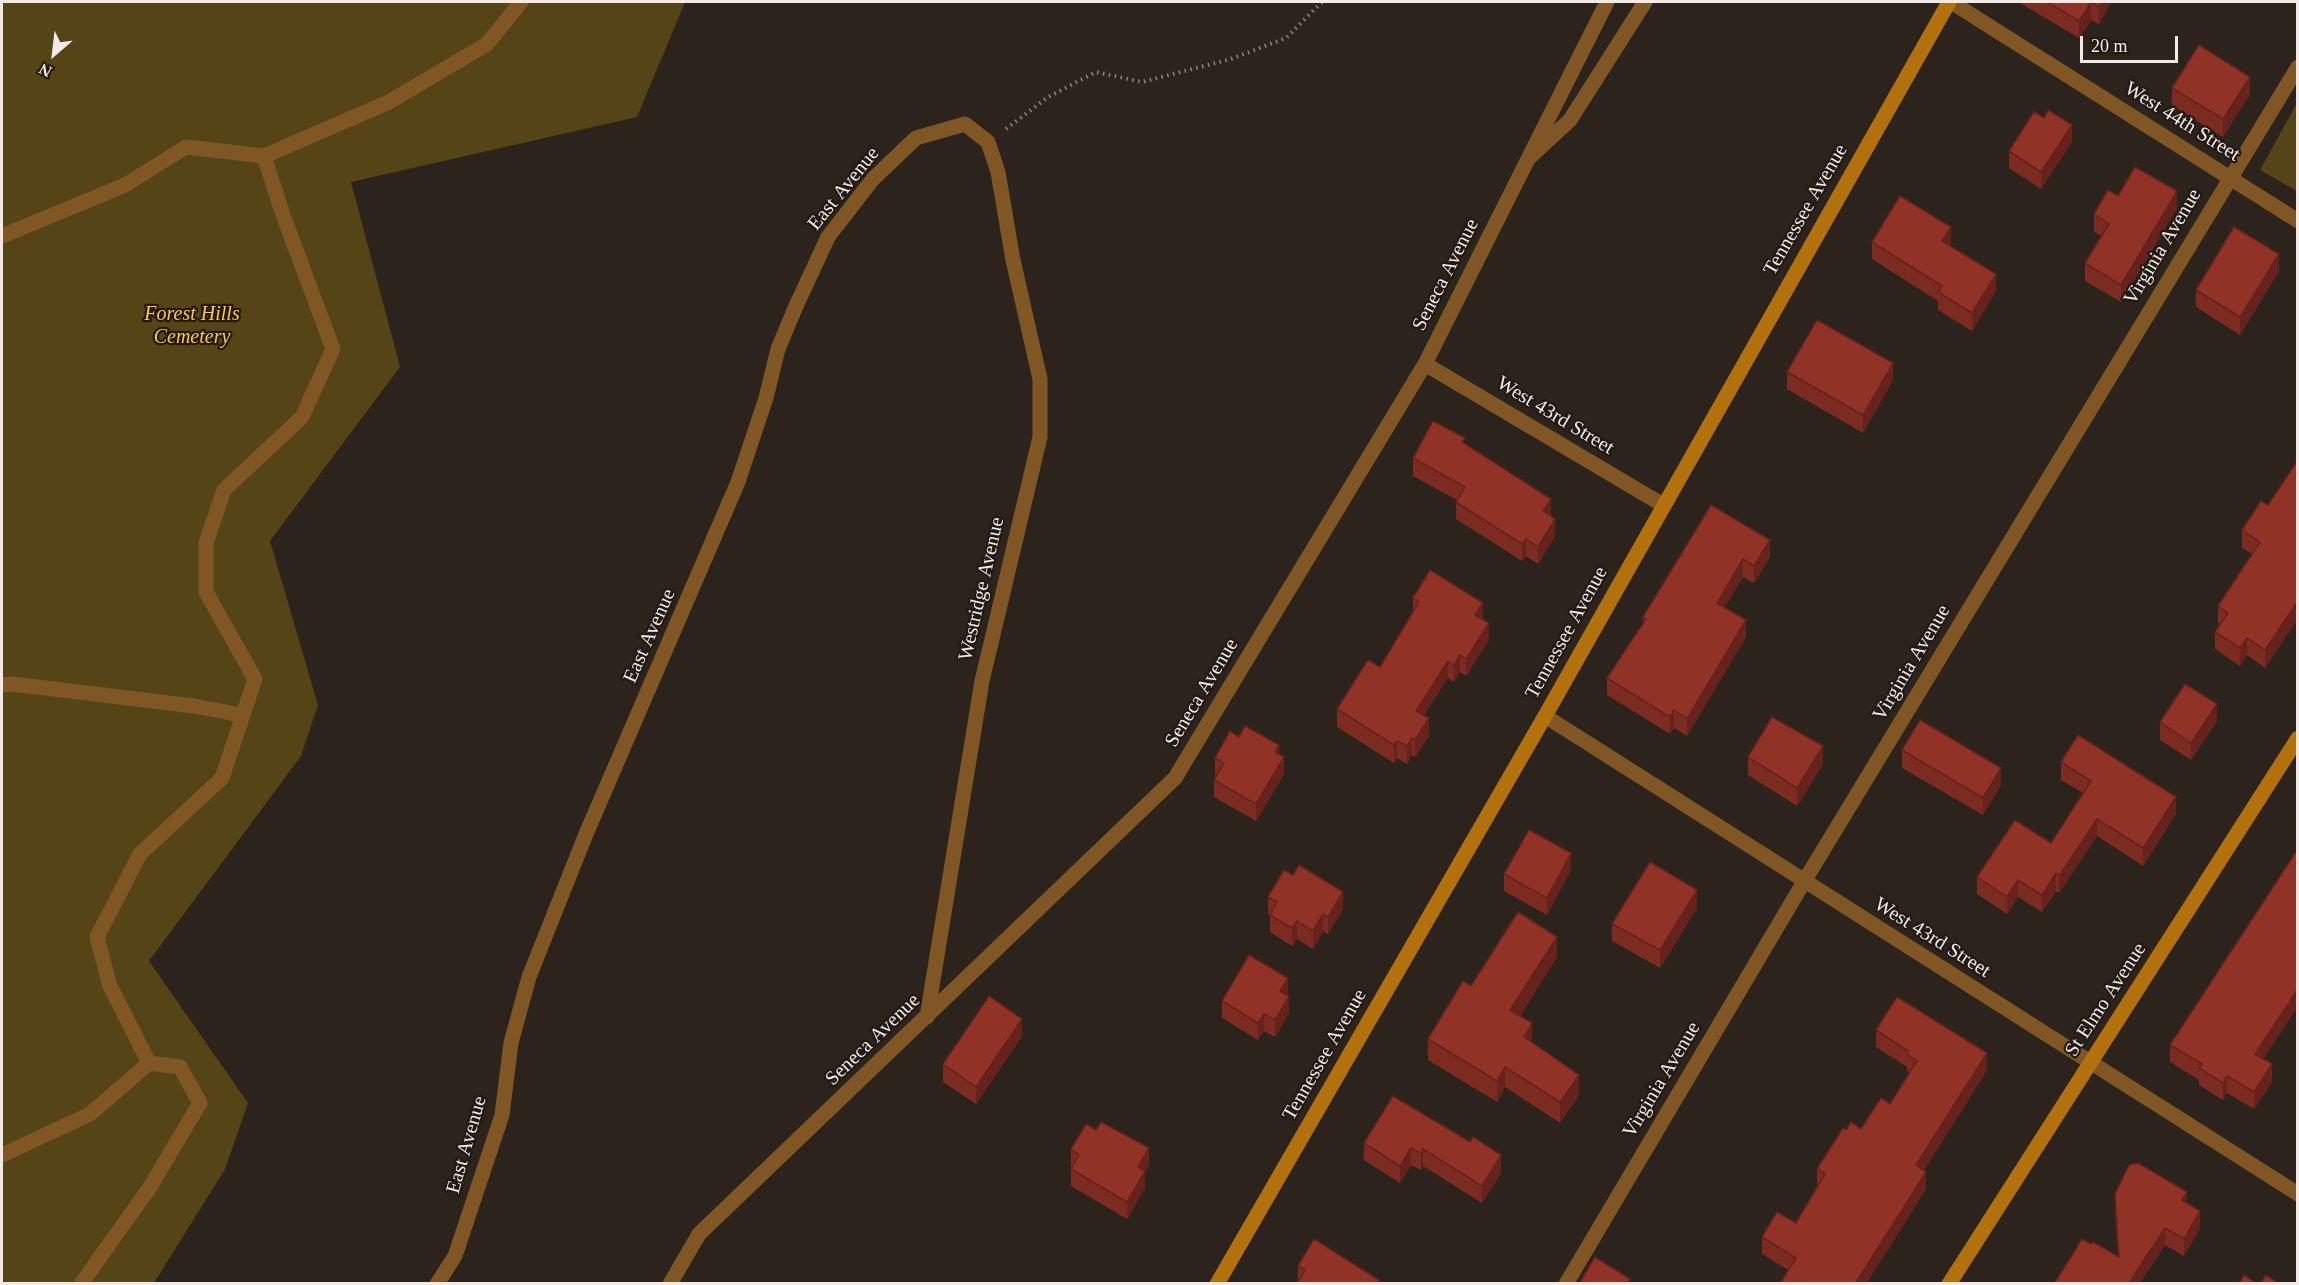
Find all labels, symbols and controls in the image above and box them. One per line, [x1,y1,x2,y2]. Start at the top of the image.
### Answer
north arrow [24,24,84,84]
scale bar [2083,24,2180,62]
text: 20 m [2091,36,2128,56]
text: N [36,60,54,81]
street label: West 44th Street [2120,77,2244,167]
street label: Tennessee Avenue [1759,140,1853,280]
street label: East Avenue [803,143,885,235]
street label: Virginia Avenue [2119,185,2207,309]
street label: Seneca Avenue [1408,215,1484,335]
park label: Forest Hills Cemetery [144,303,240,350]
street label: West 43rd Street [1492,372,1618,460]
street label: Westridge Avenue [954,515,1010,663]
street label: Tennessee Avenue [1521,563,1613,703]
street label: East Avenue [619,585,681,687]
street label: Virginia Avenue [1868,601,1956,725]
street label: Seneca Avenue [1160,634,1244,752]
street label: West 43rd Street [1869,893,1995,983]
street label: St Elmo Avenue [2060,939,2152,1061]
street label: Tennessee Avenue [1278,985,1372,1125]
street label: Seneca Avenue [821,989,925,1091]
street label: Virginia Avenue [1618,1018,1706,1142]
street label: East Avenue [442,1094,492,1196]

